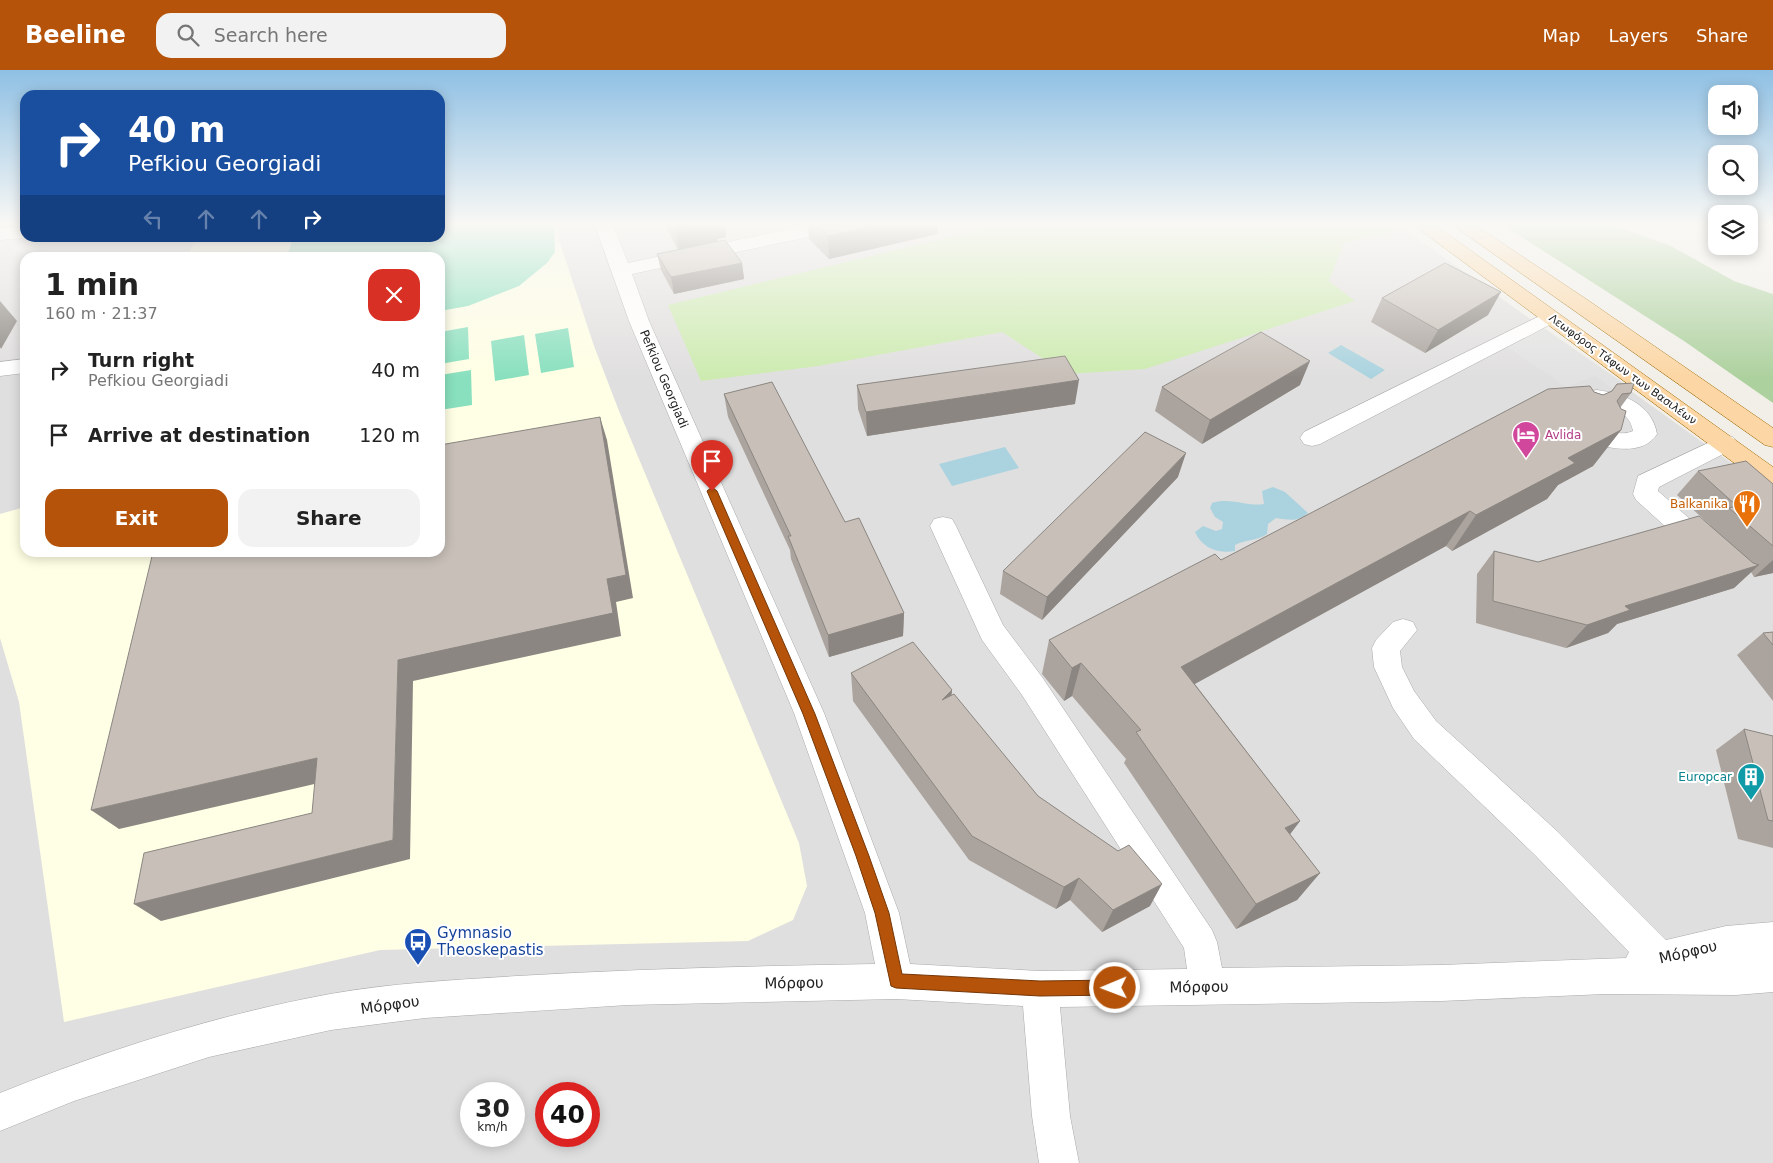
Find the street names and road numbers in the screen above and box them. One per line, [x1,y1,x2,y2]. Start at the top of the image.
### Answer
street label: Λεωφόρος Τάφων των Βασιλέων [1546,311,1699,427]
street label: Pefkiou Georgiadi [637,328,691,430]
street label: Μόρφου [1657,937,1719,967]
street label: Μόρφου [764,973,824,993]
street label: Μόρφου [1169,977,1229,997]
street label: Μόρφου [359,992,421,1018]

